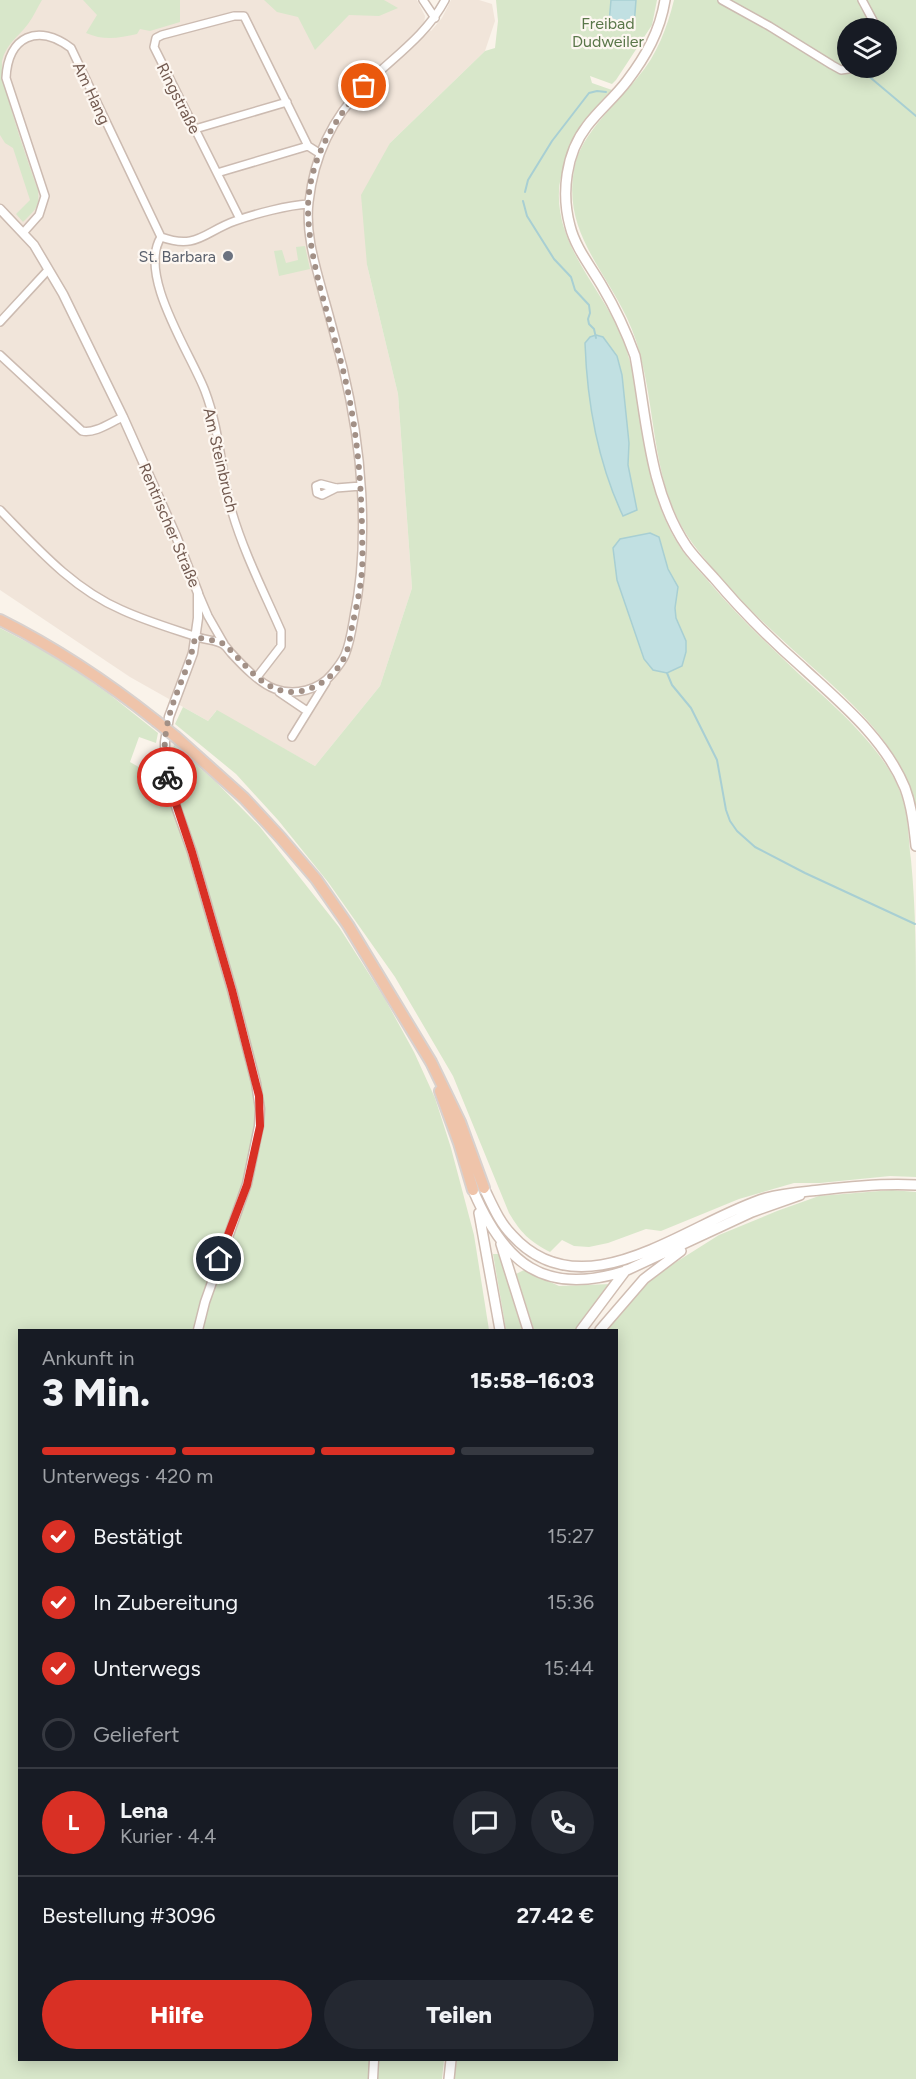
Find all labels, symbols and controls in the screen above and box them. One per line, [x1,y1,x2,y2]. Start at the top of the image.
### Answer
park label: Freibad Dudweiler [572,14,644,51]
map controls [837,18,897,78]
button: layers [837,18,897,78]
street label: Am Hang [69,59,114,128]
street label: Ringstraße [153,60,205,137]
pin [338,60,389,111]
icon: bag [347,69,380,102]
place label: St. Barbara [138,247,216,266]
marker: St. Barbara [221,249,235,263]
street label: Am Steinbruch [199,406,242,514]
street label: Rentrischer Straße [135,460,204,590]
courier [137,747,197,807]
icon: bike [151,761,184,794]
pin [193,1233,244,1284]
icon: home [202,1242,235,1275]
text: Ankunft in [42,1346,134,1370]
text: 15:58–16:03 [470,1367,594,1394]
text: 3 Min. [42,1369,150,1416]
text: Unterwegs · 420 m [42,1464,213,1488]
icon: check [42,1520,75,1553]
text: Bestätigt [93,1523,183,1550]
text: 15:27 [547,1524,594,1548]
icon: check [42,1586,75,1619]
text: In Zubereitung [93,1589,238,1616]
text: 15:36 [547,1590,594,1614]
icon: check [42,1652,75,1685]
text: Unterwegs [93,1655,201,1682]
text: 15:44 [544,1656,594,1680]
text: Geliefert [93,1721,180,1748]
button: chat [453,1791,516,1854]
button: phone [531,1791,594,1854]
text: Lena [120,1797,168,1824]
text: L [68,1809,79,1836]
text: Kurier · 4.4 [120,1824,216,1848]
text: Bestellung #3096 [42,1902,215,1929]
text: 27.42 € [516,1902,594,1929]
button: Hilfe [42,1980,312,2049]
button: Teilen [324,1980,594,2049]

